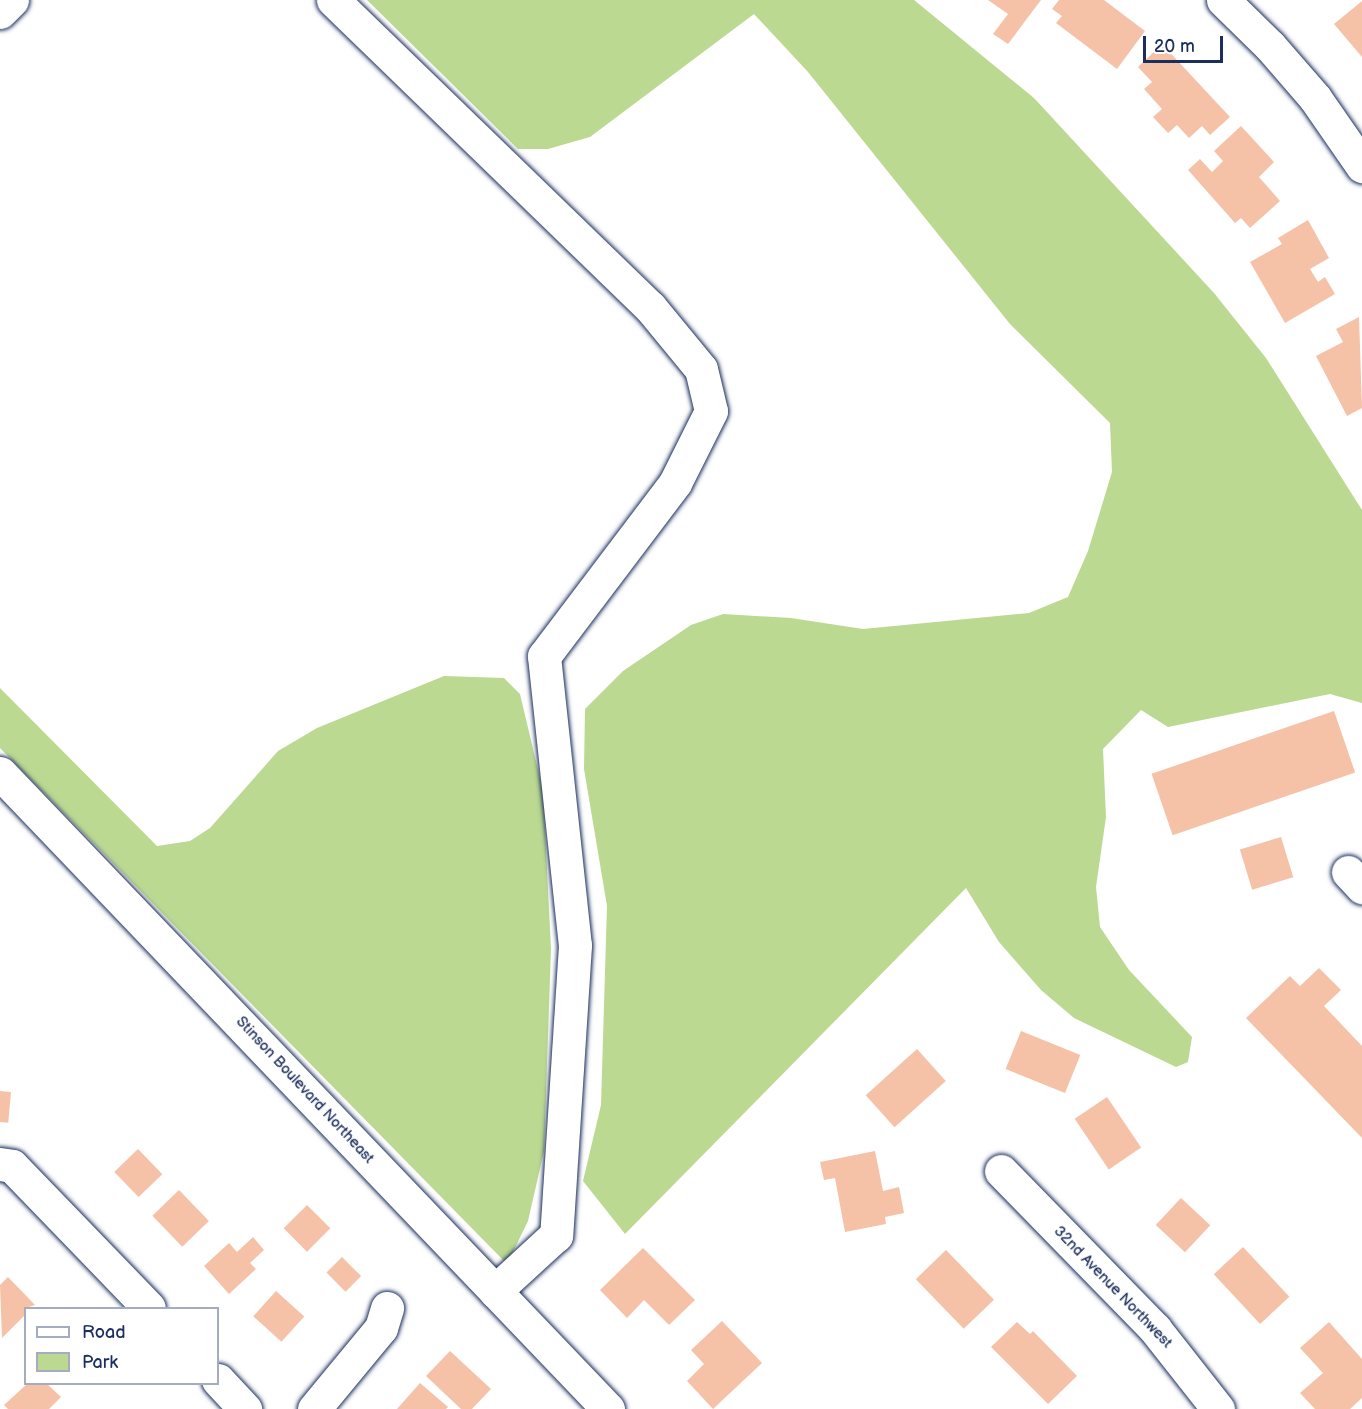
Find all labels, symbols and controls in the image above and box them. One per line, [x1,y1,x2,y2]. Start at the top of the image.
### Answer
scale bar [1146,24,1226,62]
text: 20 m [1154,36,1195,57]
street label: Stinson Boulevard Northeast [232,1013,378,1167]
street label: 32nd Avenue Northwest [1050,1222,1176,1352]
legend [24,1307,219,1385]
text: Road [82,1322,126,1343]
text: Park [82,1352,118,1373]

